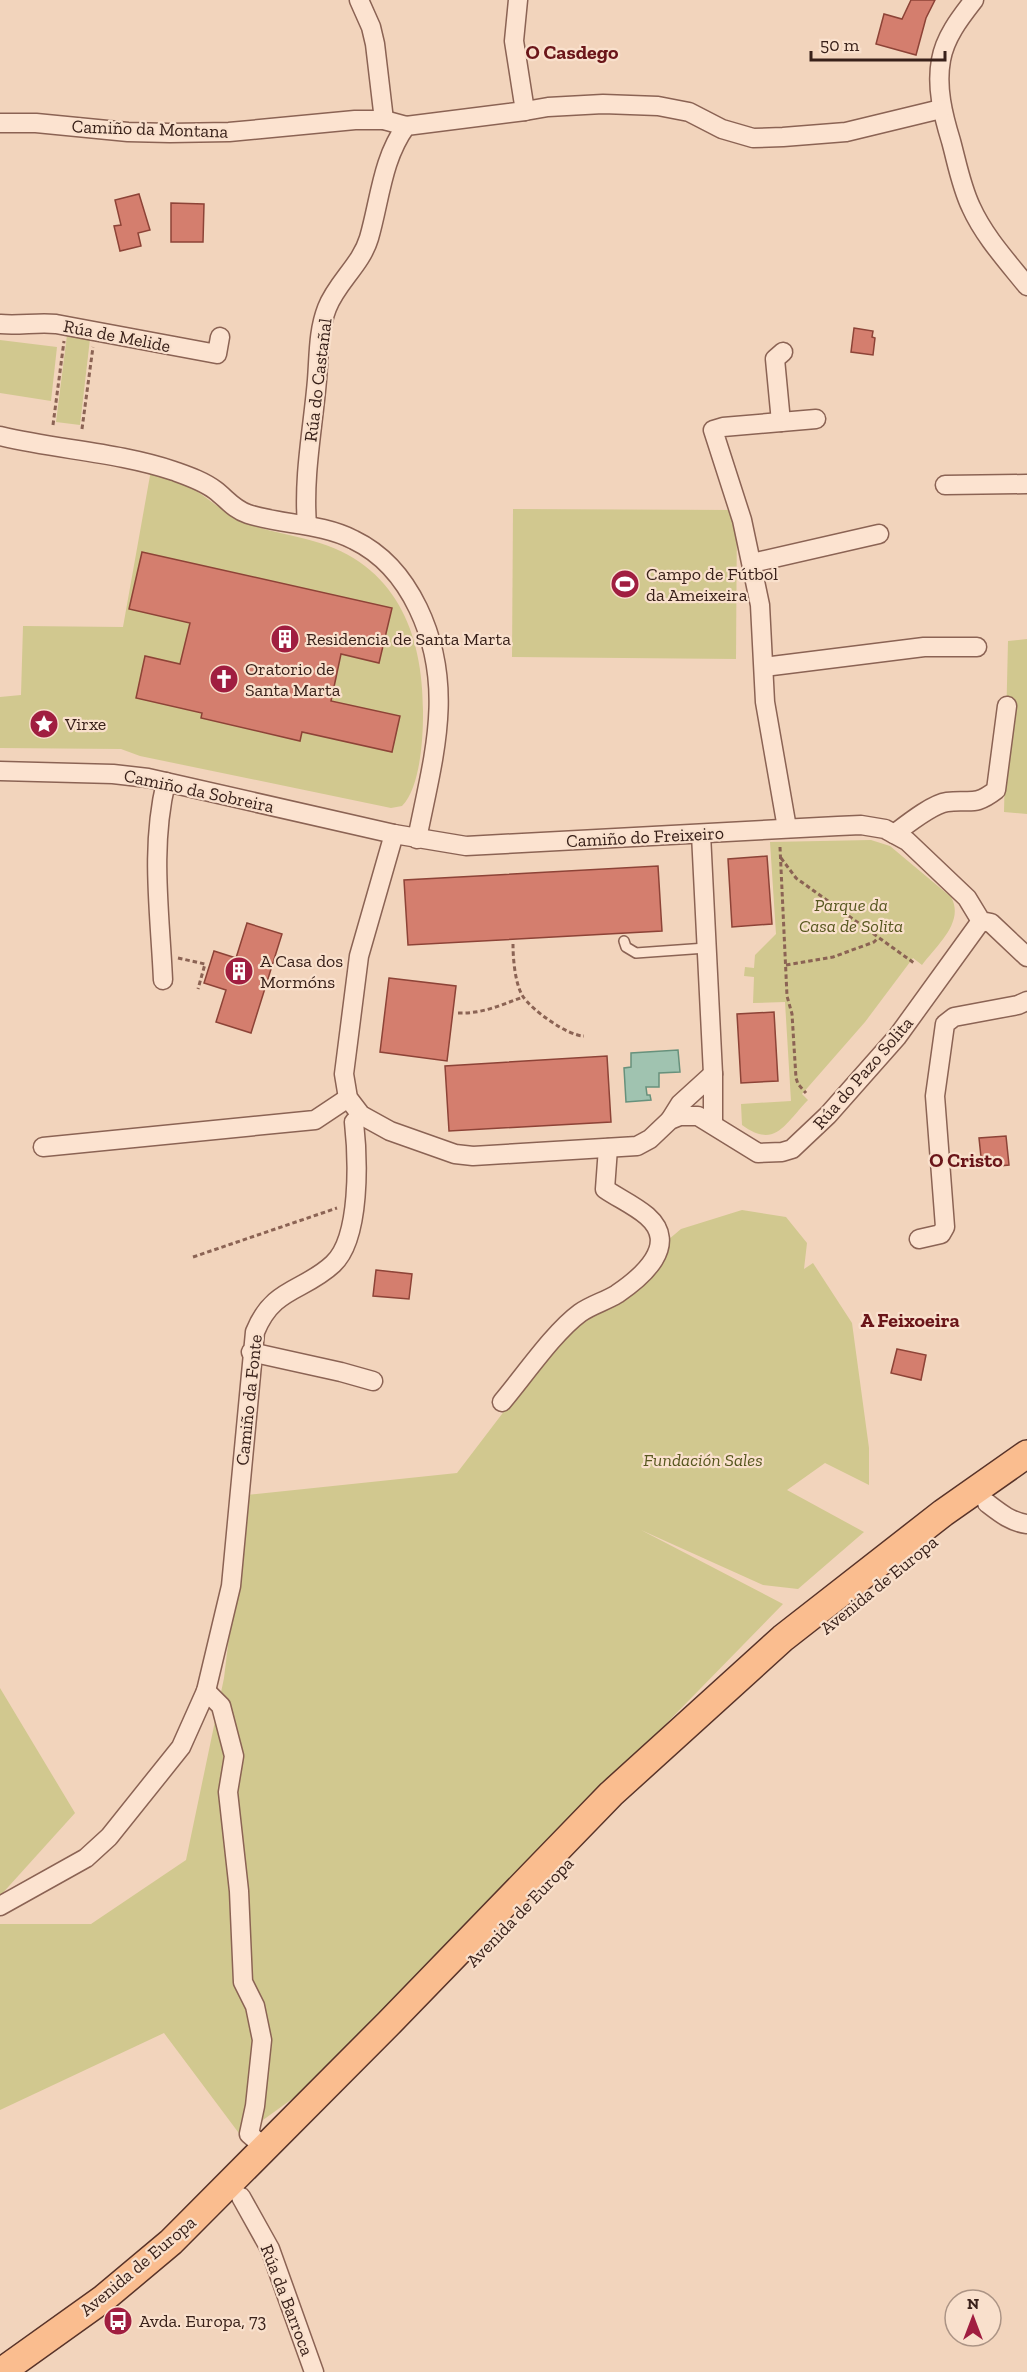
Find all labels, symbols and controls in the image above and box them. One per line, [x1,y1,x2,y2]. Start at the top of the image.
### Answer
scale bar [811,24,944,62]
text: 50 m [820,34,860,56]
district label: O Casdego [525,40,619,64]
street label: Camiño da Montana [71,115,229,143]
street label: Rúa de Melide [62,315,172,357]
street label: Rúa do Castañal [299,317,337,443]
place label: Campo de Fútbol da Ameixeira [646,563,778,606]
sports icon: Campo de Fútbol da Ameixeira [609,568,641,600]
building icon: Residencia de Santa Marta [269,623,301,655]
place label: Residencia de Santa Marta [306,628,511,650]
place label: Oratorio de Santa Marta [245,658,341,701]
church icon: Oratorio de Santa Marta [208,663,240,695]
place icon: Virxe [28,708,60,740]
place label: Virxe [64,713,106,735]
street label: Camiño da Sobreira [122,764,276,818]
street label: Camiño do Freixeiro [565,822,725,852]
park label: Parque da Casa de Solita [799,894,903,937]
place label: A Casa dos Mormóns [260,950,343,993]
building icon: A Casa dos Mormóns [223,955,255,987]
street label: Rúa do Pazo Solita [808,1012,918,1134]
district label: O Cristo [929,1148,1003,1172]
district label: A Feixoeira [860,1308,960,1332]
street label: Camiño da Fonte [231,1333,267,1467]
park label: Fundación Sales [643,1449,763,1471]
street label: Avenida de Europa [816,1531,942,1639]
street label: Avenida de Europa [462,1852,578,1972]
street label: Avenida de Europa [76,2211,201,2321]
street label: Rúa da Barroca [256,2241,318,2359]
north arrow [943,2288,1003,2348]
text: N [967,2294,979,2313]
bus stop icon: Avda. Europa, 73 [102,2305,134,2337]
place label: Avda. Europa, 73 [139,2310,266,2332]

